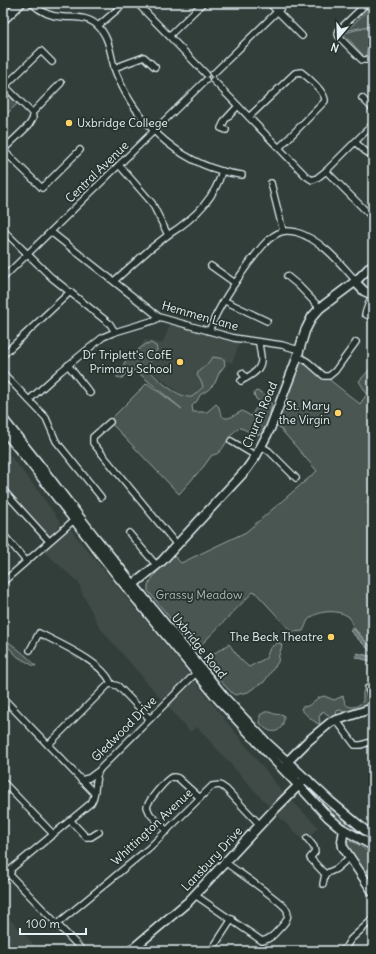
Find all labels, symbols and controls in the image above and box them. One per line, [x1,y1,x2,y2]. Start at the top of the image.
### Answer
north arrow [318,18,358,58]
text: N [329,40,341,55]
place label: Uxbridge College [77,115,168,130]
marker: Uxbridge College [64,118,74,128]
street label: Central Avenue [62,138,131,206]
street label: Hemmen Lane [160,297,240,334]
place label: Dr Triplett's CofE Primary School [83,347,172,376]
marker: Dr Triplett's CofE Primary School [175,357,185,367]
street label: Church Road [239,379,280,450]
place label: St. Mary the Virgin [278,398,330,427]
marker: St. Mary the Virgin [333,408,343,418]
park label: Grassy Meadow [155,587,243,602]
street label: Uxbridge Road [169,610,230,681]
place label: The Beck Theatre [229,629,323,644]
marker: The Beck Theatre [326,632,336,642]
street label: Gledwood Drive [88,693,159,764]
street label: Whittington Avenue [108,785,195,868]
street label: Lansbury Drive [178,823,245,894]
scale bar [20,910,86,936]
text: 100 m [26,916,60,931]

